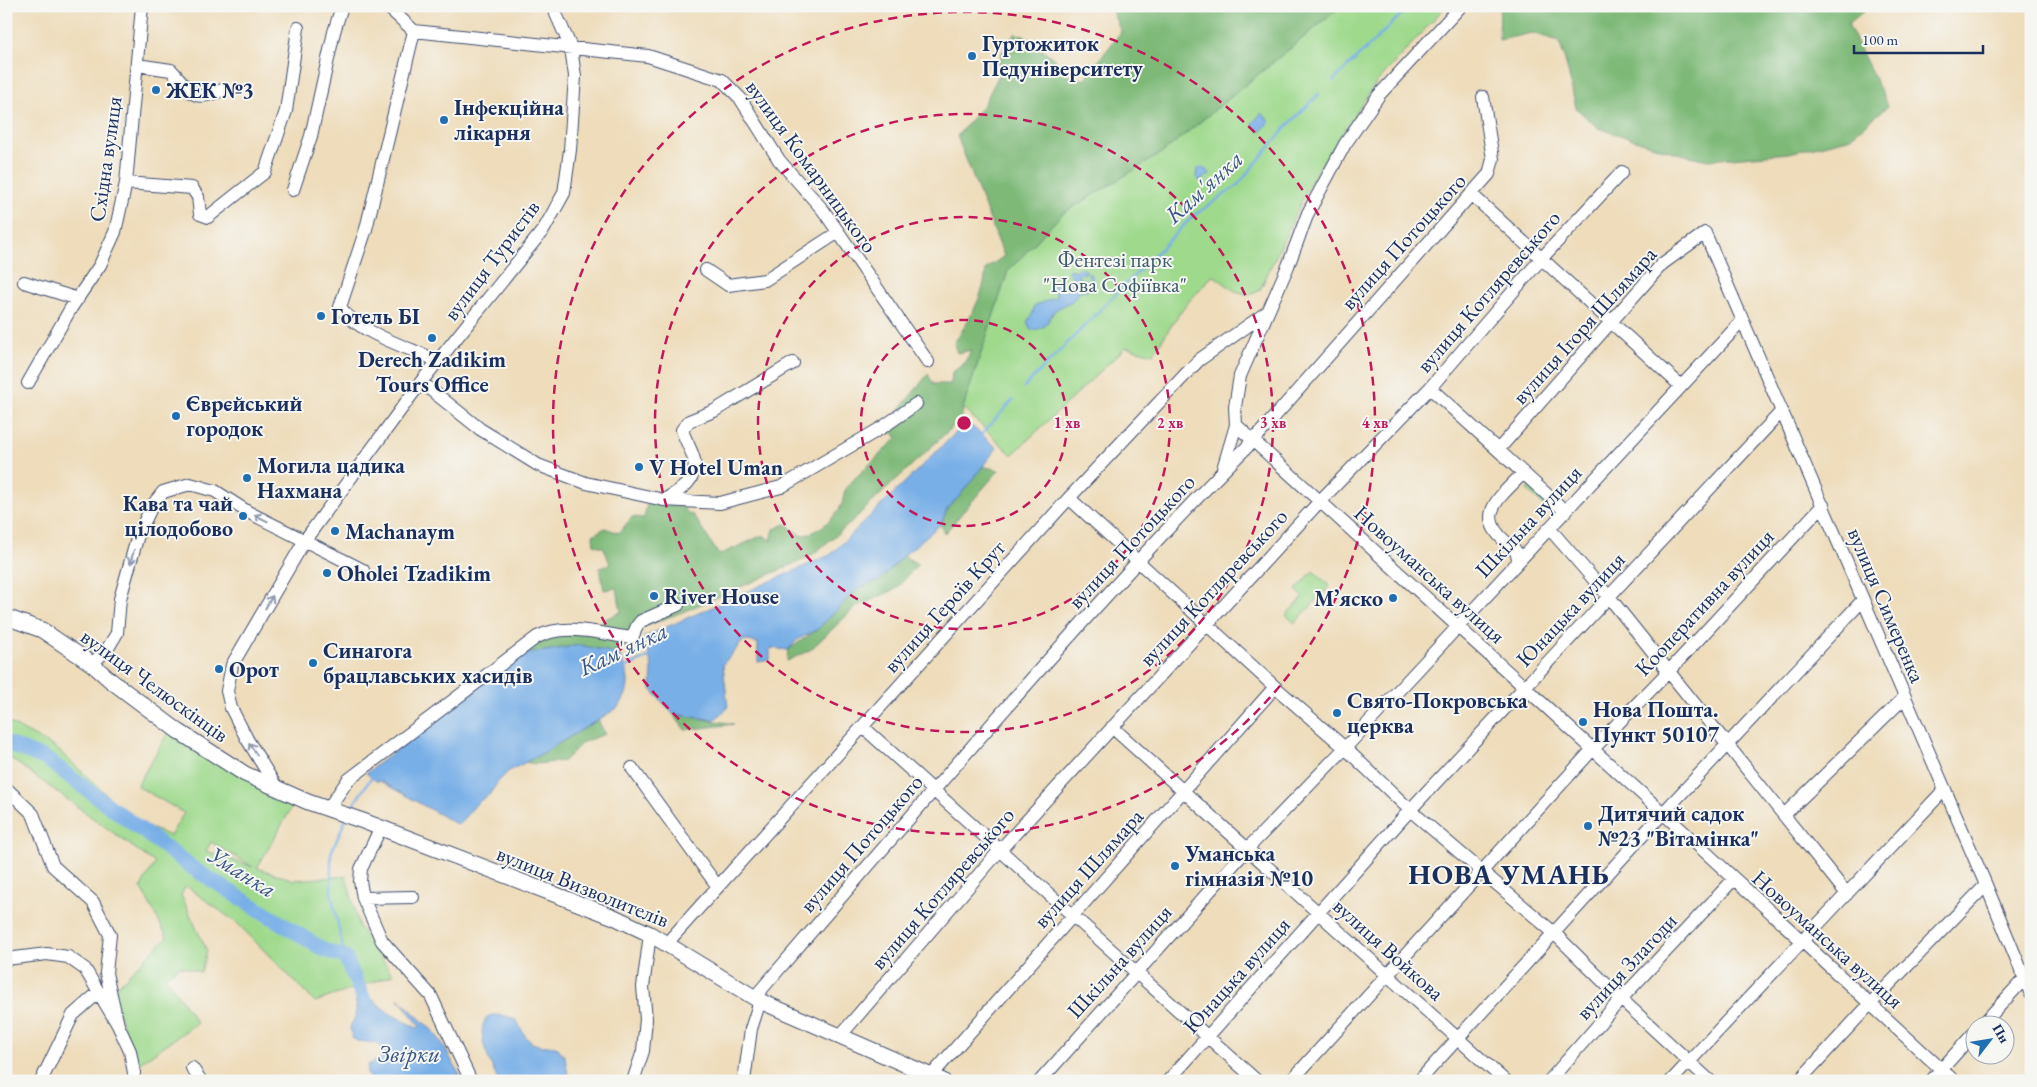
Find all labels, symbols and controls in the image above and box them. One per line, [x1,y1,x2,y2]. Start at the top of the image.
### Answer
scale bar [1854,22,1983,54]
place label: Гуртожиток Педуніверситету [982,29,1143,83]
text: 100 m [1862,30,1899,49]
marker: Гуртожиток Педуніверситету [966,50,978,62]
street label: вулиця Комарницького [739,74,884,259]
place label: ЖЕК №3 [165,76,254,105]
marker: ЖЕК №3 [150,84,162,96]
place label: Інфекційна лікарня [454,93,564,147]
street label: Східна вулиця [82,94,129,224]
marker: Інфекційна лікарня [438,114,450,126]
water label: Кам'янка [1157,143,1249,231]
street label: вулиця Потоцького [1334,167,1473,316]
street label: вулиця Туристів [437,194,546,326]
street label: вулиця Котляревського [1410,204,1567,379]
street label: вулиця Ігоря Шлямара [1506,240,1663,410]
park label: Фентезі парк "Нова Софіївка" [1043,245,1187,299]
place label: Готель БІ [331,302,420,331]
marker: Готель БІ [315,310,327,322]
marker: Derech Zadikim Tours Office [426,332,438,344]
place label: Derech Zadikim Tours Office [358,345,506,399]
place label: Єврєйський городок [186,389,302,443]
marker: Єврєйський городок [170,410,182,422]
text: 1 хв [1054,413,1080,432]
text: 2 хв [1157,413,1183,432]
text: 3 хв [1260,413,1286,432]
text: 4 хв [1362,413,1388,432]
centre of rings [955,414,973,432]
place label: Могила цадика Нахмана [257,451,405,505]
place label: V Hotel Uman [649,453,784,482]
street label: Шкільна вулиця [1469,459,1588,584]
marker: V Hotel Uman [633,461,645,473]
street label: вулиця Потоцького [1061,468,1201,615]
marker: Могила цадика Нахмана [241,472,253,484]
place label: Кава та чай цілодобово [123,489,233,543]
street label: Новоуманська вулиця [1348,499,1512,650]
street label: вулиця Котляревського [1133,502,1294,673]
marker: Кава та чай цілодобово [237,510,249,522]
one-way arrow [254,513,269,523]
place label: Machanaym [345,517,455,546]
street label: Кооперативна вулиця [1629,522,1780,682]
street label: вулиця Симеренка [1841,523,1932,687]
marker: Machanaym [329,525,341,537]
street label: вулиця Героїв Крут [877,534,1012,679]
street label: Юнацька вулиця [1509,545,1631,673]
one-way arrow [127,549,136,565]
place label: Oholei Tzadikim [337,559,491,588]
marker: Oholei Tzadikim [321,567,333,579]
place label: River House [664,582,779,611]
place label: Мʼяско [1314,584,1383,613]
marker: River House [648,590,660,602]
marker: Мʼяско [1387,592,1399,604]
one-way arrow [264,596,274,610]
water label: Кам'янка [572,614,672,683]
street label: вулиця Челюскінців [75,622,235,749]
place label: Синагога брацлавських хасидів [323,636,533,690]
place label: Орот [229,655,279,684]
marker: Синагога брацлавських хасидів [307,657,319,669]
marker: Орот [213,663,225,675]
place label: Свято-Покровська церква [1347,686,1528,740]
place label: Нова Пошта. Пункт 50107 [1593,695,1720,749]
marker: Свято-Покровська церква [1331,707,1343,719]
marker: Нова Пошта. Пункт 50107 [1577,716,1589,728]
one-way arrow [247,742,257,756]
street label: вулиця Потоцького [793,768,930,919]
place label: Дитячий садок №23 "Вітамінка" [1598,799,1759,853]
street label: вулиця Котляревського [864,801,1021,976]
street label: вулиця Шлямара [1027,802,1150,934]
marker: Дитячий садок №23 "Вітамінка" [1582,820,1594,832]
water label: Уманка [202,839,282,905]
street label: вулиця Визволителів [492,839,673,934]
place label: Уманська гімназія №10 [1184,839,1314,893]
district label: НОВА УМАНЬ [1408,856,1610,892]
marker: Уманська гімназія №10 [1169,860,1181,872]
street label: Новоуманська вулиця [1746,864,1910,1015]
street label: вулиця Войкова [1327,892,1451,1007]
street label: Шкільна вулиця [1060,898,1178,1024]
street label: вулиця Злагоди [1569,906,1684,1026]
street label: Юнацька вулиця [1176,911,1297,1040]
north arrow [1964,1014,2014,1064]
text: Пн [1988,1020,2014,1046]
water label: Звірки [378,1038,440,1069]

